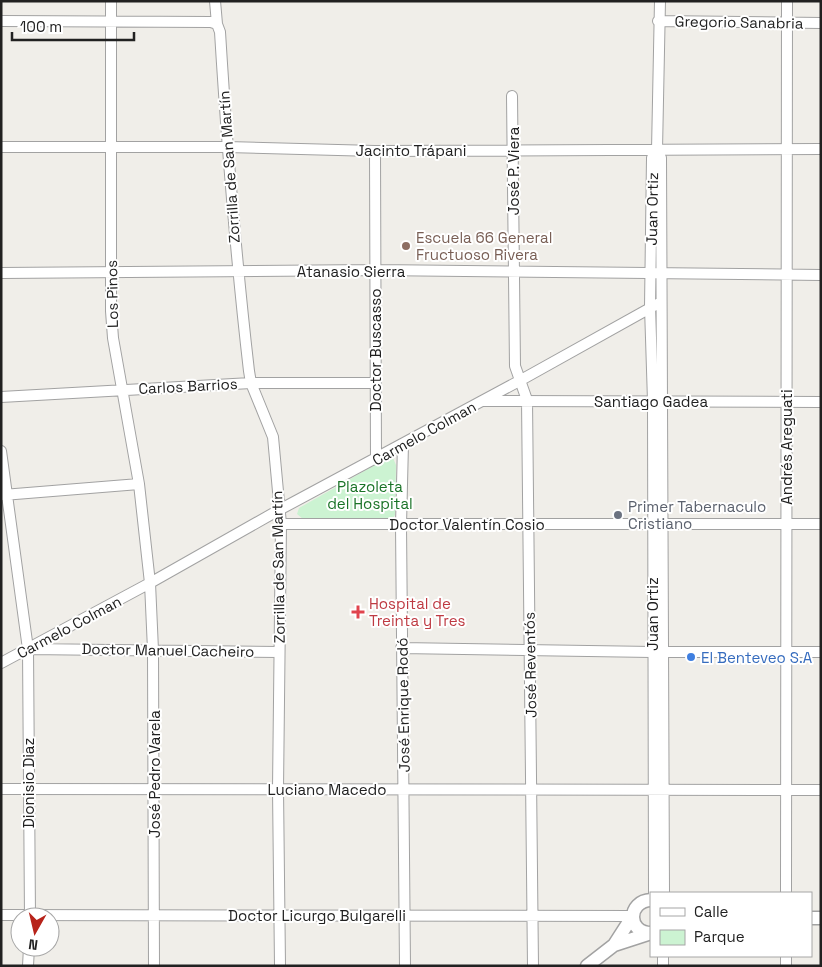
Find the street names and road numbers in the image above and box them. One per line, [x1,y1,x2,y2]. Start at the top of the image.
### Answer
street label: Gregorio Sanabria [674,11,804,33]
street label: Zorrilla de San Martín [214,90,244,244]
street label: José P. Viera [504,126,523,215]
street label: Jacinto Trápani [356,141,466,160]
street label: Juan Ortiz [642,172,662,246]
street label: Los Pinos [102,260,122,328]
street label: Atanasio Sierra [297,262,406,281]
street label: Doctor Buscasso [366,289,385,411]
street label: Carlos Barrios [138,374,238,398]
street label: Andrés Areguati [777,389,796,505]
street label: Santiago Gadea [594,392,708,411]
street label: Carmelo Colman [369,397,479,469]
street label: Zorrilla de San Martín [267,490,289,644]
street label: Doctor Valentín Cosio [389,515,545,534]
street label: Juan Ortiz [643,577,662,651]
street label: Carmelo Colman [13,591,125,663]
street label: José Reventós [520,612,540,718]
street label: José Enrique Rodó [392,638,414,772]
street label: Doctor Manuel Cacheiro [81,639,255,661]
street label: José Pedro Varela [145,710,164,838]
street label: Dionisio Diaz [19,738,38,828]
street label: Luciano Macedo [267,780,387,799]
street label: Doctor Licurgo Bulgarelli [228,906,406,925]

